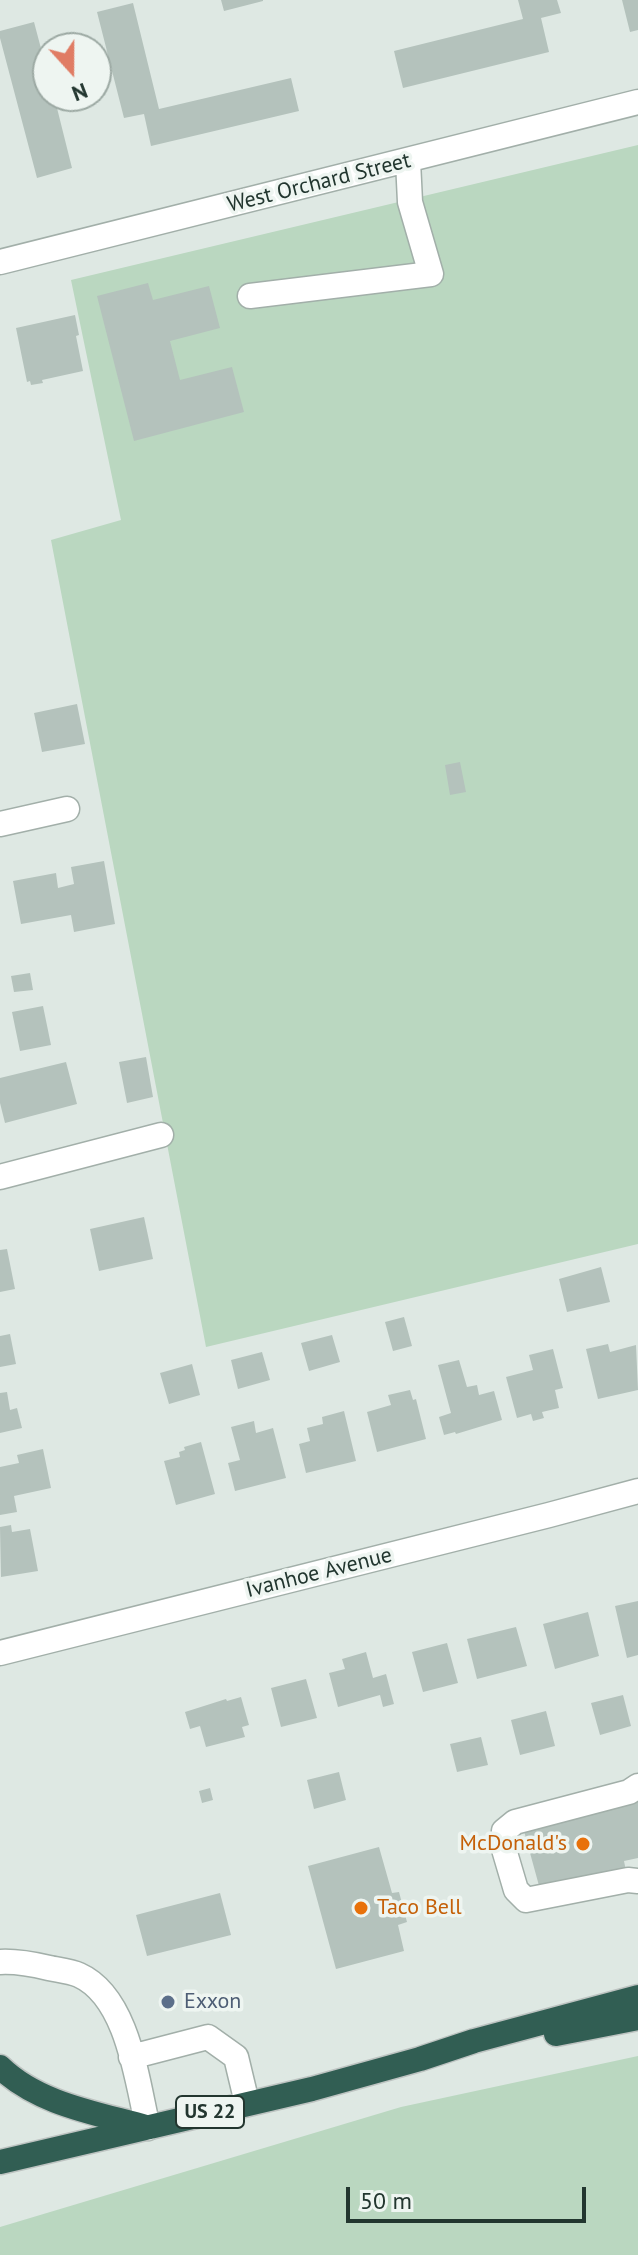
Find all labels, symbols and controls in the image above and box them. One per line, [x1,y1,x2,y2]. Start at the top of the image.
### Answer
north arrow [32,32,112,112]
text: N [68,77,92,108]
street label: West Orchard Street [225,147,413,219]
street label: Ivanhoe Avenue [243,1542,395,1604]
place label: McDonald's [460,1831,567,1857]
marker: McDonald's [574,1835,592,1853]
place label: Taco Bell [377,1895,462,1921]
marker: Taco Bell [352,1899,370,1917]
place label: Exxon [184,1989,241,2015]
marker: Exxon [159,1993,177,2011]
road number: US 22 [176,2096,244,2128]
scale bar [350,2171,590,2221]
text: 50 m [360,2185,412,2216]

